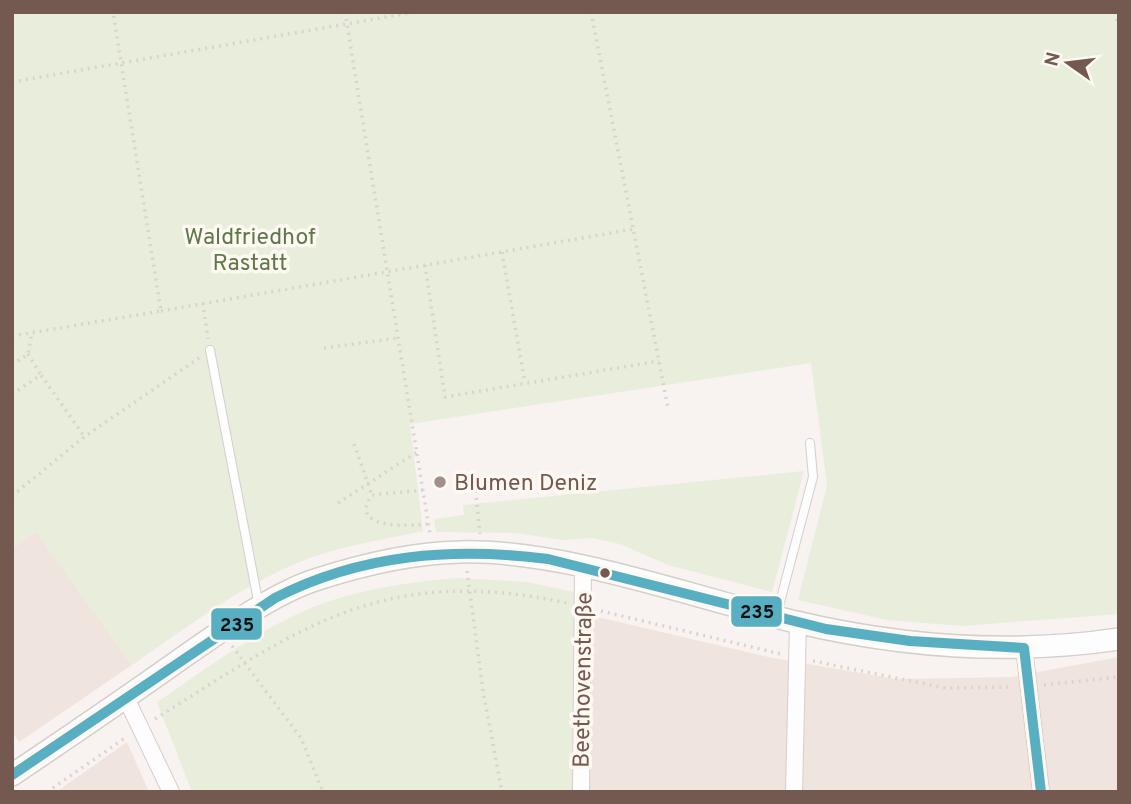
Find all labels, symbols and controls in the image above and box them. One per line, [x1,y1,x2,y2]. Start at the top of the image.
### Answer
north arrow [1033,28,1103,98]
text: N [1040,50,1067,69]
park label: Waldfriedhof Rastatt [184,224,316,279]
place label: Blumen Deniz [454,470,597,499]
marker: Blumen Deniz [432,474,448,490]
unlabelled marker [598,566,612,580]
street label: Beethovenstraße [568,592,601,768]
line badge: 235 [730,595,783,628]
text: 235 [740,601,774,625]
line badge: 235 [210,607,263,641]
text: 235 [220,614,254,638]

